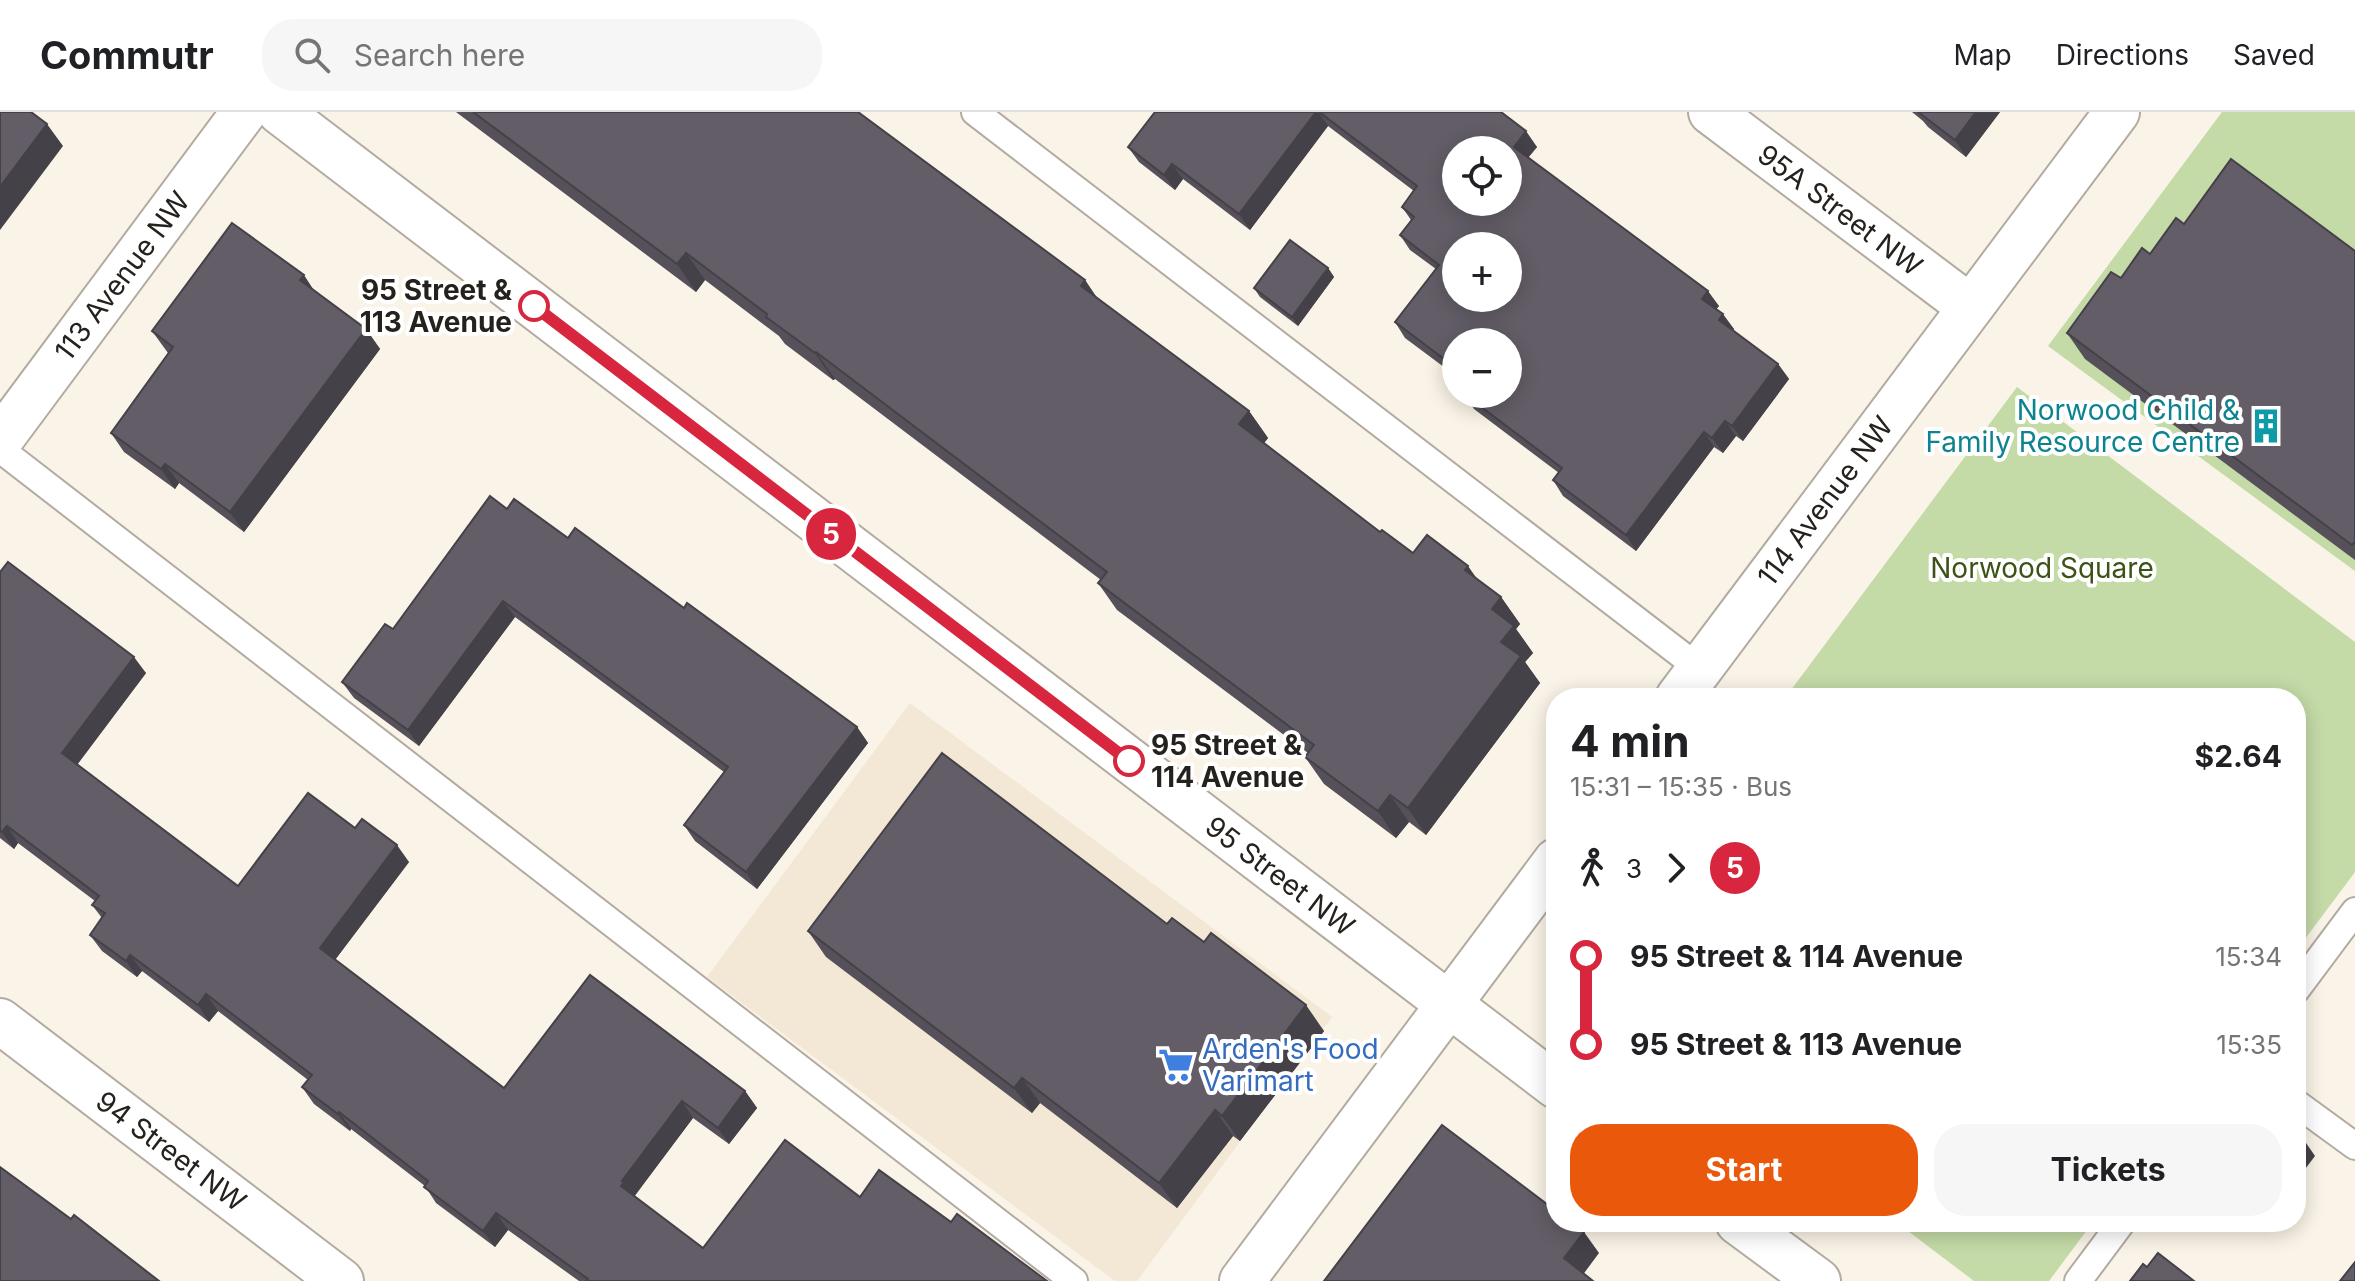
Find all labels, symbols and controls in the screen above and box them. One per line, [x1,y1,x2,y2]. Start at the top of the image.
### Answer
search box [262,19,822,91]
text: Commutr [40,32,214,78]
icon: search [290,33,334,77]
text: Search here [354,37,525,73]
text: Map [1953,38,2012,72]
text: Directions [2056,38,2189,72]
text: Saved [2233,38,2315,72]
map controls [1442,136,1522,408]
button: locate [1442,136,1522,216]
street label: 95A Street NW [1751,137,1929,283]
street label: 113 Avenue NW [47,185,197,367]
button: + [1442,232,1522,312]
place label: 95 Street & 113 Avenue [360,273,512,339]
marker: 95 Street & 113 Avenue [519,291,549,321]
button: − [1442,328,1522,408]
place label: Norwood Child & Family Resource Centre [1925,393,2240,459]
building icon: Norwood Child & Family Resource Centre [2247,407,2285,445]
street label: 114 Avenue NW [1750,409,1900,593]
line badge: 5 [805,508,857,560]
text: 5 [822,517,840,551]
park label: Norwood Square [1930,551,2154,585]
text: 4 min [1570,714,1690,768]
place label: 95 Street & 114 Avenue [1151,728,1304,794]
text: $2.64 [2195,738,2282,774]
marker: 95 Street & 114 Avenue [1114,746,1144,776]
text: 15:31 – 15:35 · Bus [1570,771,1792,802]
street label: 95 Street NW [1199,809,1361,943]
icon: walk [1570,846,1614,890]
icon: forward [1654,846,1698,890]
text: 5 [1726,851,1744,885]
text: 3 [1626,853,1642,884]
text: 95 Street & 114 Avenue [1630,938,1963,974]
text: 15:34 [2215,941,2282,972]
text: 95 Street & 113 Avenue [1630,1026,1962,1062]
text: 15:35 [2216,1029,2282,1060]
place label: Arden's Food Varimart [1202,1032,1379,1098]
supermarket icon: Arden's Food Varimart [1157,1046,1195,1084]
street label: 94 Street NW [89,1084,253,1218]
button: Start [1570,1124,1918,1216]
button: Tickets [1934,1124,2282,1216]

